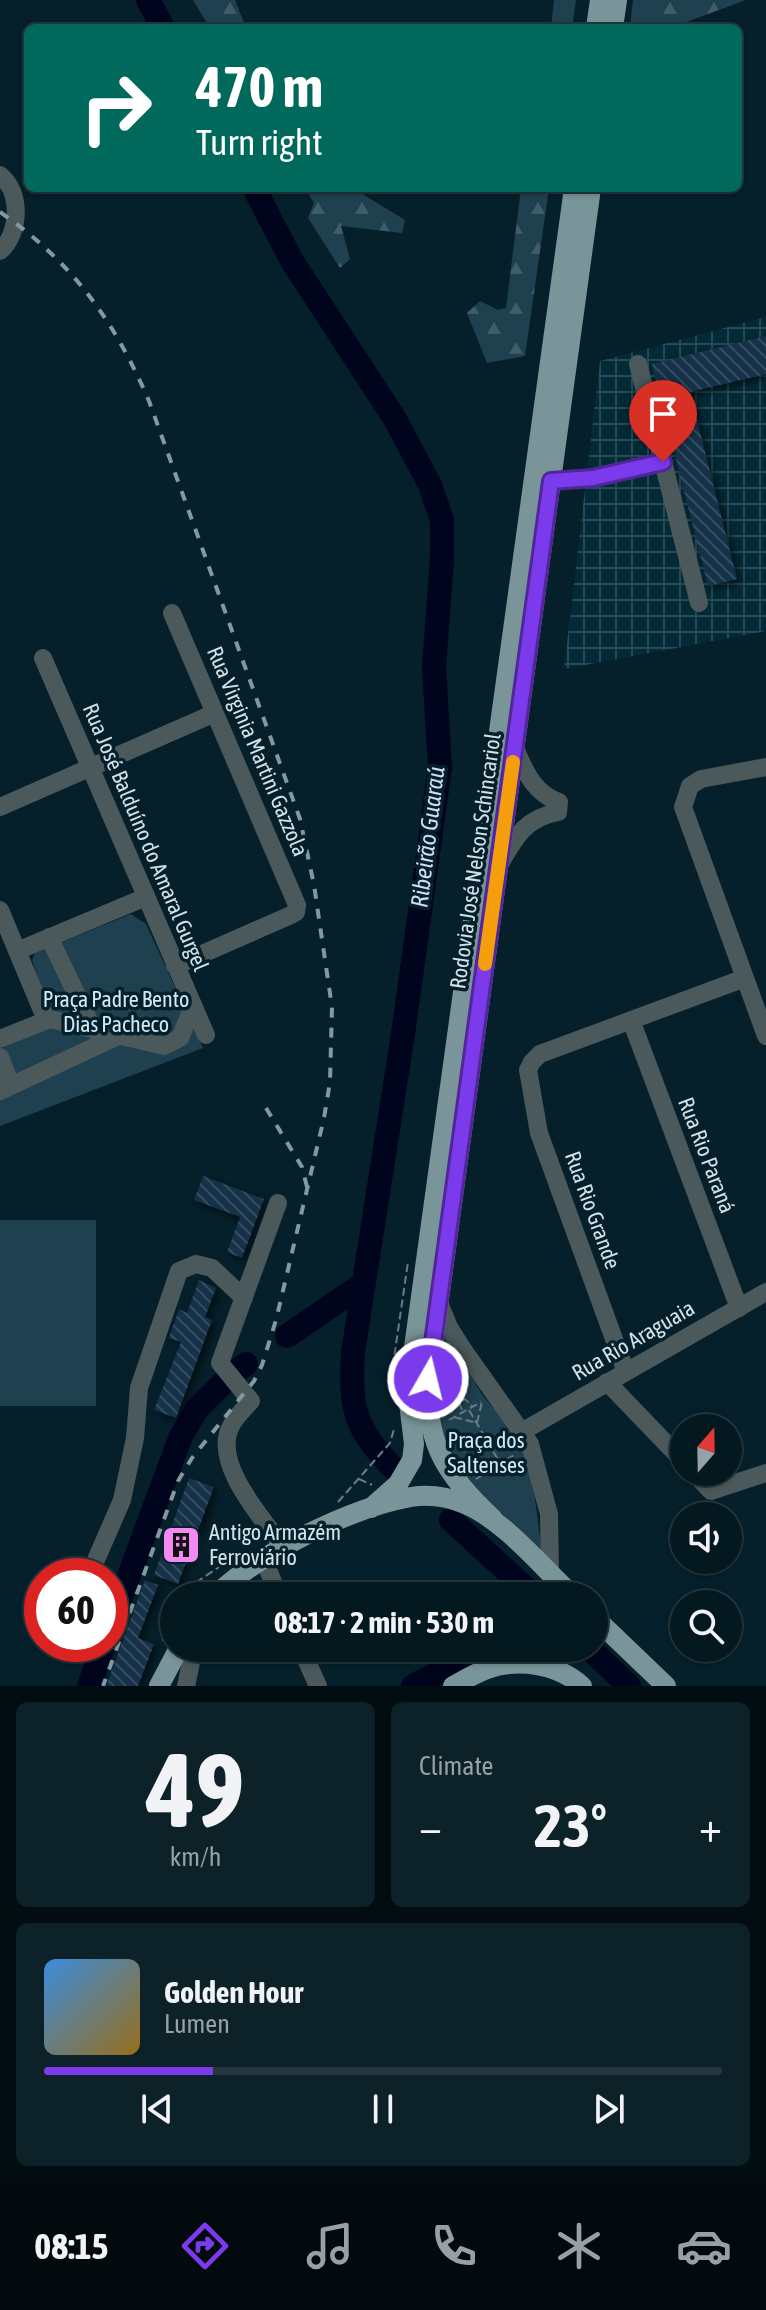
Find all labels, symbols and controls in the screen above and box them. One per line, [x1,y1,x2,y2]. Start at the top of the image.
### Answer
text: 470 m [196,55,323,119]
icon: right [64,56,168,160]
text: Turn right [196,121,323,163]
pin [629,380,697,462]
icon: arrive [641,392,685,436]
street label: Rua Virginia Martini Gazzola [202,642,314,860]
street label: Rua José Balduíno do Amaral Gurgel [78,699,214,975]
street label: Rodovia José Nelson Schincariol [444,731,506,990]
water label: Ribeirão Guaraú [405,764,450,909]
park label: Praça Padre Bento Dias Pacheco [43,986,189,1037]
street label: Rua Rio Paraná [673,1093,741,1217]
street label: Rua Rio Grande [560,1148,626,1272]
street label: Rua Rio Araguaia [567,1295,699,1385]
position arrow [386,1337,470,1421]
north arrow [670,1414,742,1486]
map controls [670,1414,742,1662]
park label: Praça dos Saltenses [447,1427,525,1478]
button: sound [670,1502,742,1574]
place label: Antigo Armazém Ferroviário [209,1519,341,1570]
building icon: Antigo Armazém Ferroviário [160,1524,202,1566]
speed limit sign: 60 [24,1558,128,1662]
button: search [670,1590,742,1662]
text: 08:17 · 2 min · 530 m [274,1605,494,1639]
text: 49 [147,1730,244,1849]
text: Climate [419,1751,493,1781]
text: 23° [534,1791,607,1860]
text: − [419,1801,442,1851]
text: + [699,1801,722,1851]
text: km/h [170,1842,221,1872]
text: Golden Hour [164,1975,303,2009]
text: Lumen [164,2009,230,2039]
icon: previous [135,2087,179,2131]
icon: pause [361,2087,405,2131]
icon: next [587,2087,631,2131]
icon: directions [177,2218,233,2274]
icon: music [302,2218,358,2274]
icon: phone [426,2218,482,2274]
icon: climate [551,2218,607,2274]
icon: car [676,2218,732,2274]
text: 08:15 [34,2225,108,2267]

